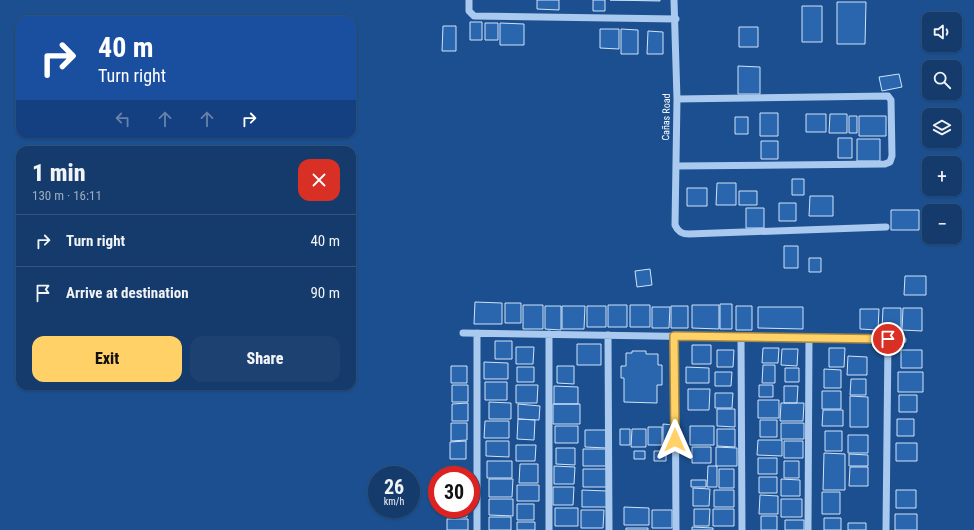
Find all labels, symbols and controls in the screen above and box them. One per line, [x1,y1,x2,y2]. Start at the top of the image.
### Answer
map controls [922,12,962,244]
button: sound [922,12,962,52]
text: 40 m [98,31,154,64]
icon: right [32,32,84,84]
button: search [922,60,962,100]
text: Turn right [98,65,166,86]
street label: Cañas Road [660,93,672,141]
icon: left [112,108,134,130]
icon: ahead [154,108,176,130]
icon: ahead [196,108,218,130]
icon: right [238,108,260,130]
button: layers [922,108,962,148]
button: + [922,156,962,196]
text: 1 min [32,159,86,187]
button: close [298,159,340,201]
text: 130 m · 16:11 [32,188,102,203]
button: − [922,204,962,244]
icon: right [32,230,54,252]
text: Turn right [66,232,125,250]
text: 40 m [310,232,340,250]
icon: arrive [32,282,54,304]
text: Arrive at destination [66,284,189,302]
text: 90 m [310,284,340,302]
pin [871,322,905,356]
icon: arrive [877,328,899,350]
button: Exit [32,336,182,382]
button: Share [190,336,340,382]
position arrow [654,419,696,461]
speed limit sign: 30 [428,466,480,518]
text: 26 [384,475,404,499]
text: km/h [384,496,404,507]

